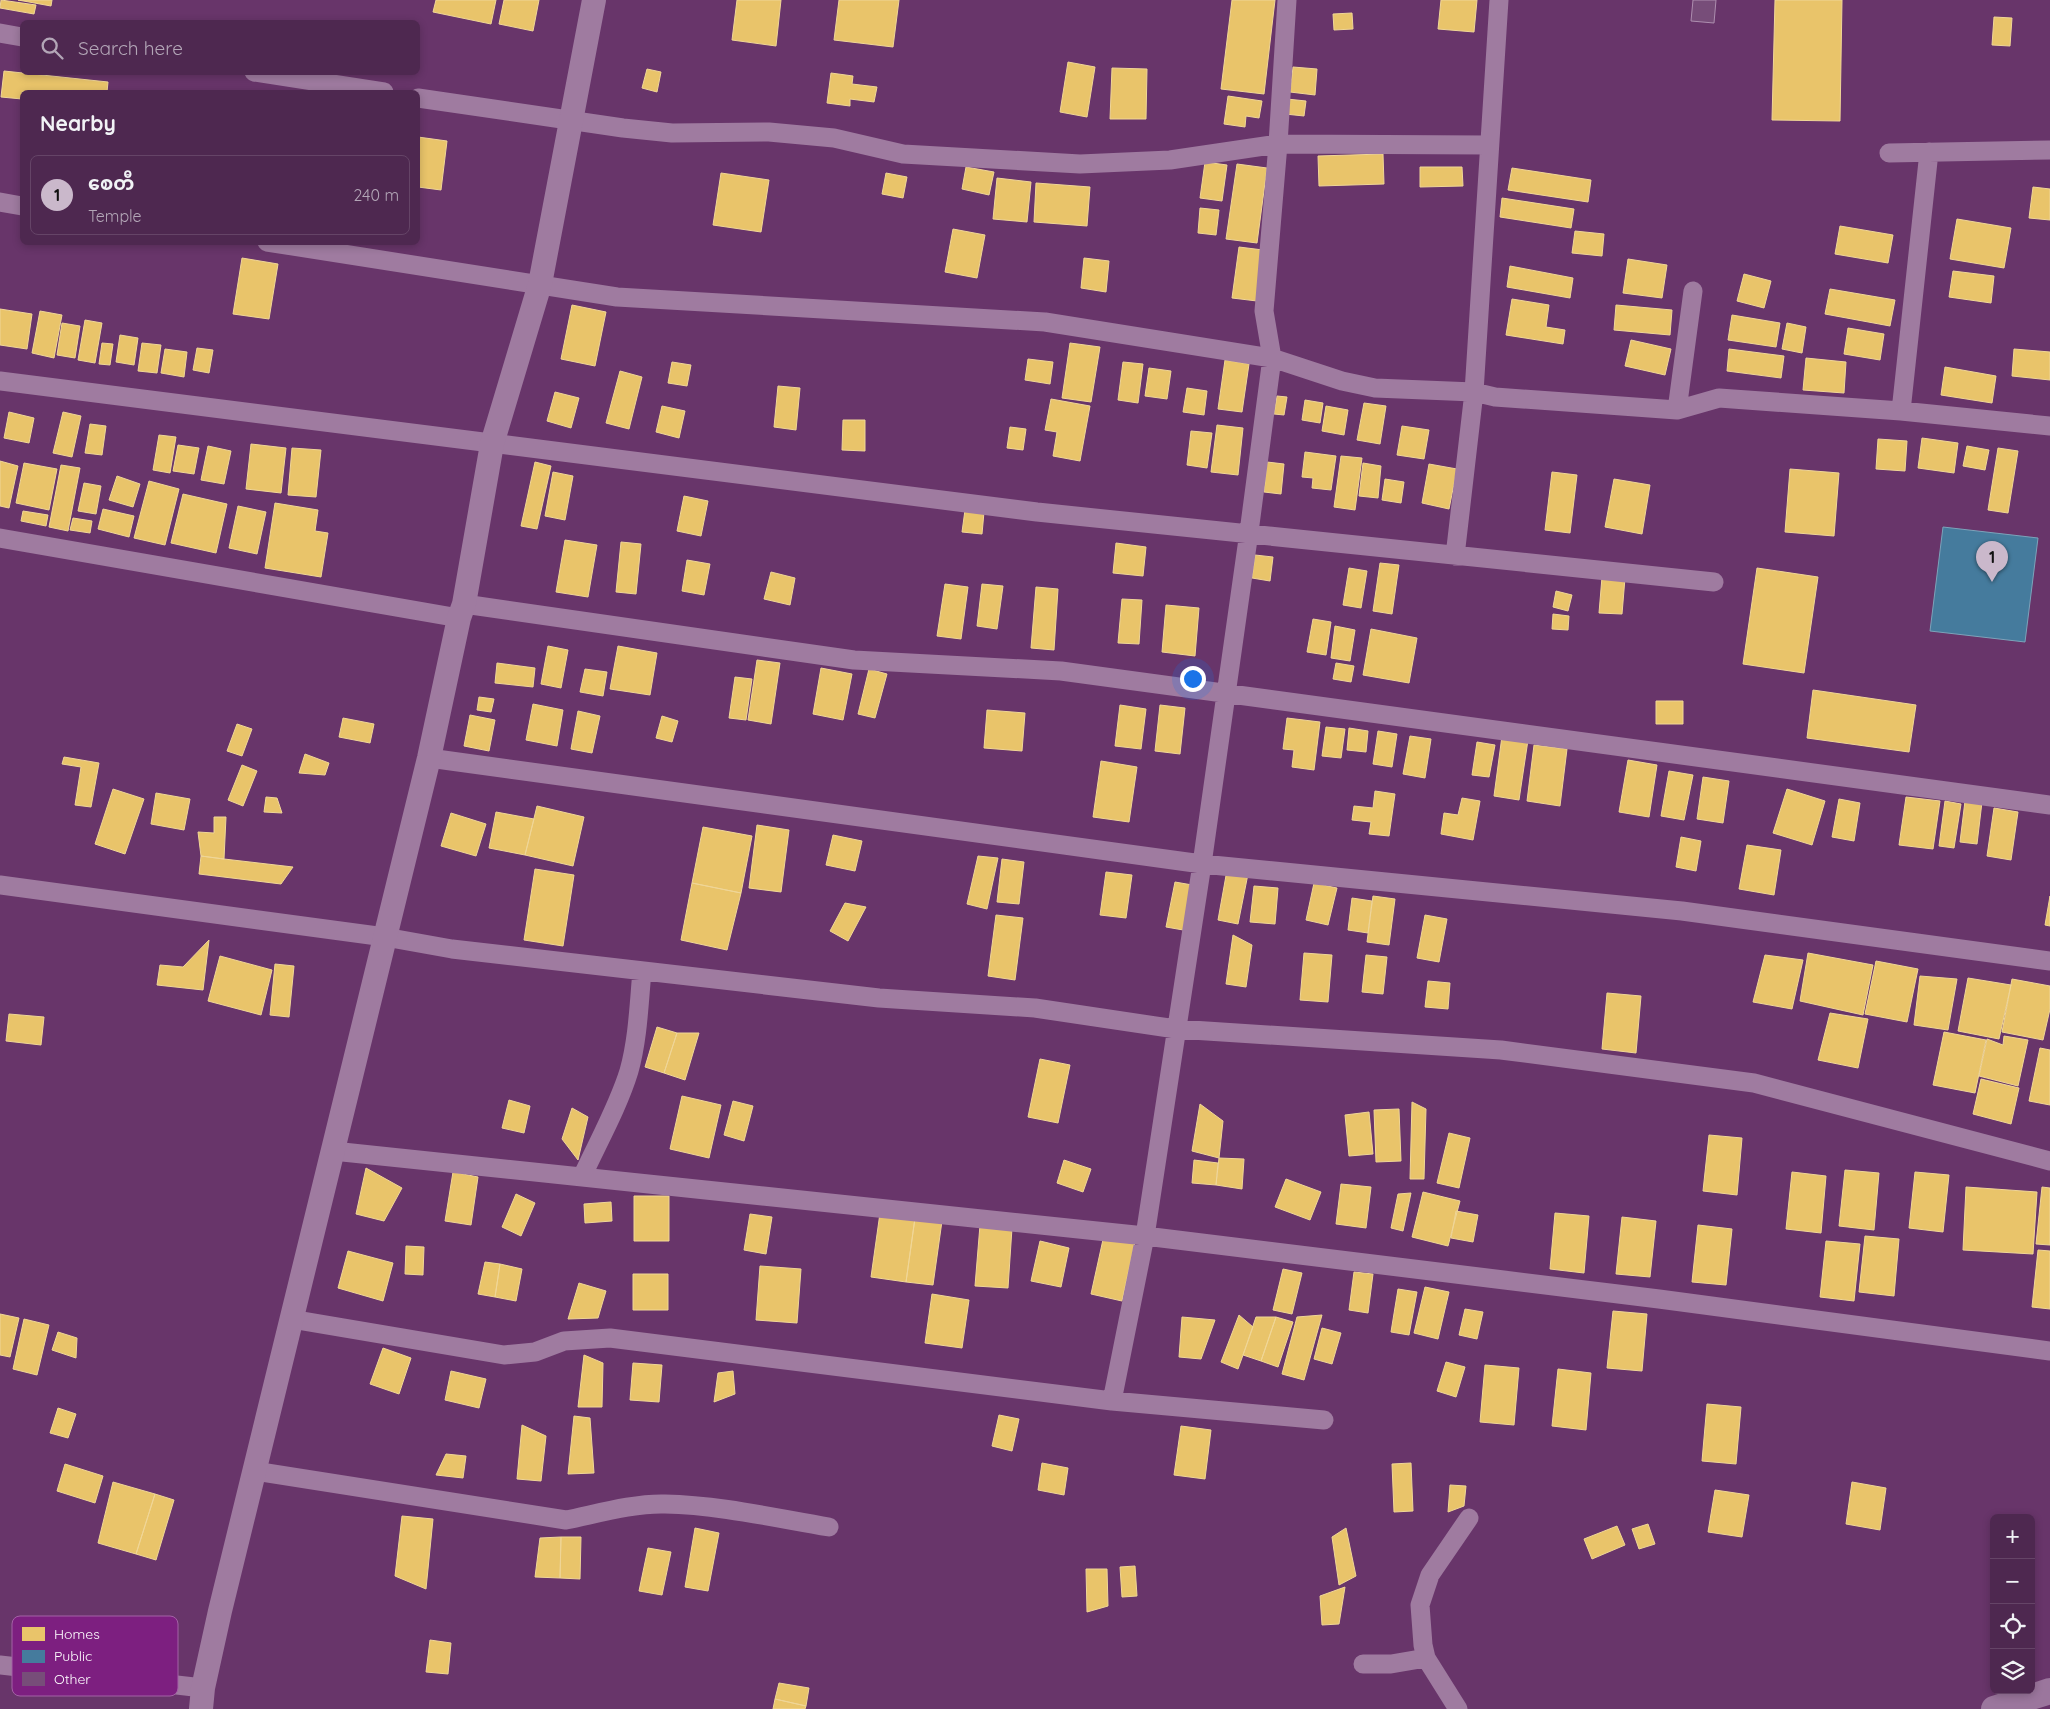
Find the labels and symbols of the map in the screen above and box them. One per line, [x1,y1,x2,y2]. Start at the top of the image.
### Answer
pin: 1 [1976,541,2008,582]
your location [1180,666,1206,692]
legend [12,1616,178,1696]
text: Homes [54,1625,100,1643]
text: Public [54,1647,92,1665]
text: Other [54,1670,91,1688]

